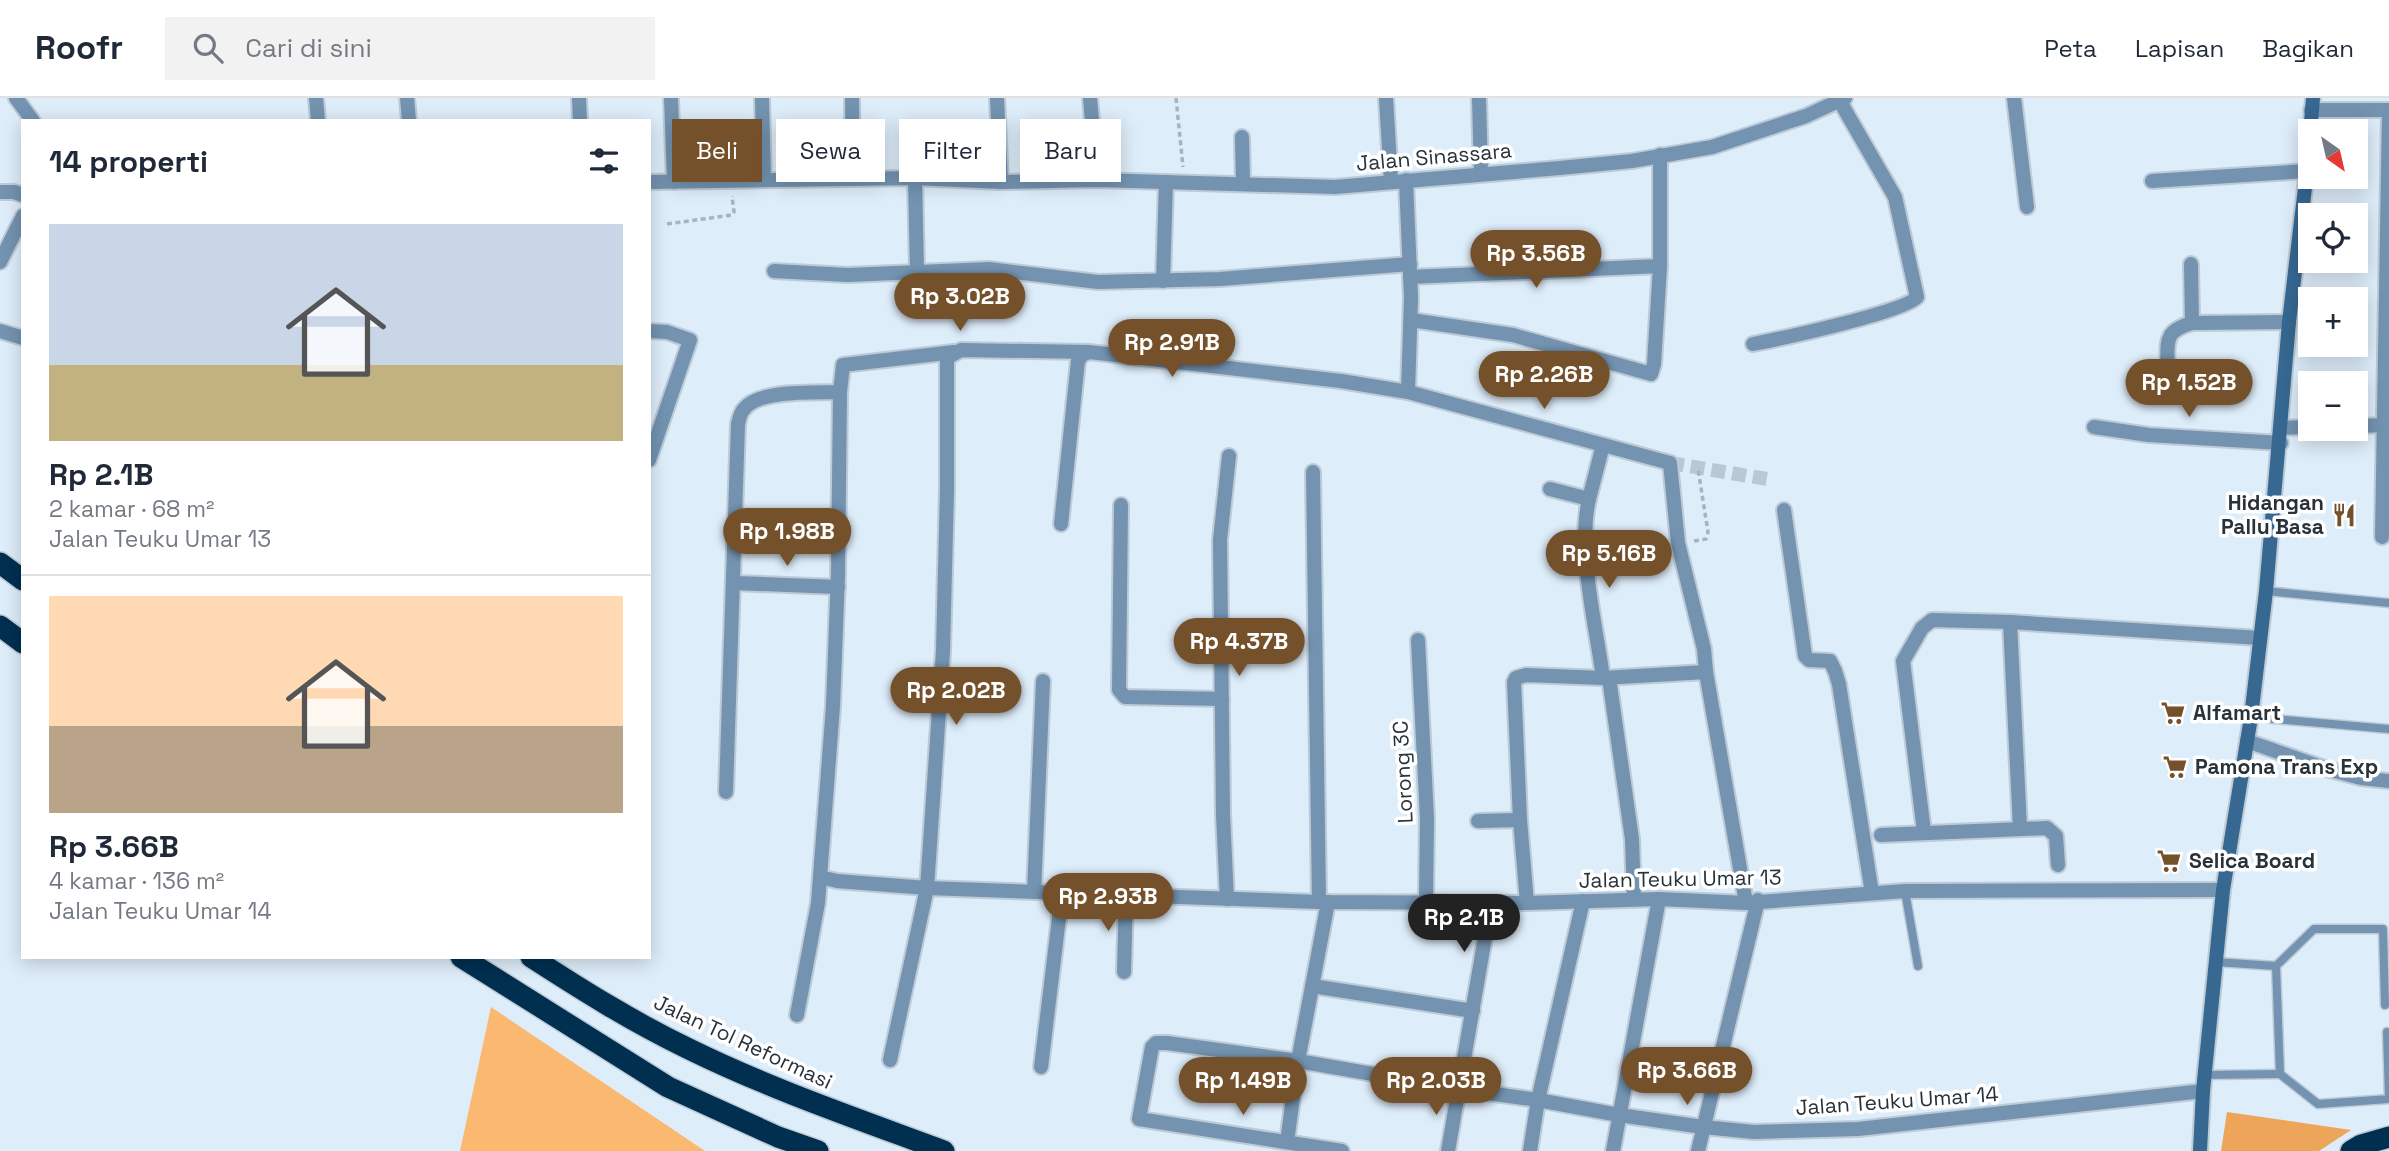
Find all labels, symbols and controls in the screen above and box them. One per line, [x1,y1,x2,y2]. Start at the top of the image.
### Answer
search box [165,17,655,80]
text: Roofr [35,27,123,69]
icon: search [189,29,227,67]
text: Cari di sini [245,31,372,65]
text: Peta [2044,33,2097,64]
text: Lapisan [2135,33,2224,64]
text: Bagikan [2262,33,2354,64]
chip: Beli [672,119,762,182]
chip: Sewa [776,119,885,182]
chip: Filter [899,119,1006,182]
chip: Baru [1020,119,1121,182]
north arrow [2298,119,2368,189]
map controls [2298,119,2368,441]
street label: Jalan Sinassara [1355,136,1513,177]
text: 14 properti [49,142,208,181]
icon: filters [585,142,623,180]
button: locate [2298,203,2368,273]
pin: Rp 3.56B [1464,230,1608,290]
text: Rp 3.56B [1486,238,1586,268]
icon: home [273,269,399,395]
pin: Rp 3.02B [888,274,1032,333]
text: Rp 3.02B [910,281,1010,311]
button: + [2298,287,2368,357]
pin: Rp 2.91B [1100,320,1244,379]
text: Rp 2.91B [1124,327,1220,357]
pin: Rp 2.26B [1472,352,1616,411]
text: Rp 2.26B [1495,359,1593,389]
pin: Rp 1.52B [2117,360,2261,419]
text: Rp 1.52B [2142,367,2236,397]
button: − [2298,371,2368,441]
text: Rp 2.1B [49,455,153,494]
place label: Hidangan Pallu Basa [2221,489,2324,540]
text: 2 kamar · 68 m² [49,494,214,524]
restaurant icon: Hidangan Pallu Basa [2330,501,2358,529]
pin: Rp 1.98B [715,508,859,568]
text: Rp 1.98B [739,516,835,546]
text: Jalan Teuku Umar 13 [49,524,271,554]
pin: Rp 5.16B [1537,531,1681,590]
text: Rp 5.16B [1562,538,1656,568]
pin: Rp 4.37B [1167,618,1311,678]
text: Rp 4.37B [1190,626,1288,656]
icon: home [273,641,399,767]
pin: Rp 2.02B [884,668,1028,727]
text: Rp 2.02B [906,675,1006,705]
supermarket icon: Alfamart [2159,699,2187,727]
place label: Alfamart [2193,699,2281,726]
street label: Lorong 3C [1386,720,1419,824]
supermarket icon: Pamona Trans Exp [2161,753,2189,781]
place label: Pamona Trans Exp [2195,753,2378,780]
text: Rp 3.66B [49,827,179,866]
supermarket icon: Selica Board [2155,847,2183,875]
place label: Selica Board [2189,847,2315,874]
street label: Jalan Teuku Umar 13 [1578,863,1782,894]
text: 4 kamar · 136 m² [49,866,224,896]
pin: Rp 2.93B [1036,874,1180,933]
text: Rp 2.93B [1059,881,1158,911]
pin: Rp 2.1B [1399,894,1529,954]
text: Jalan Teuku Umar 14 [49,896,272,926]
text: Rp 2.1B [1424,902,1504,932]
street label: Jalan Tol Reformasi [650,988,837,1095]
pin: Rp 3.66B [1615,1048,1759,1107]
text: Rp 3.66B [1637,1055,1737,1085]
pin: Rp 1.49B [1171,1058,1315,1117]
pin: Rp 2.03B [1364,1058,1508,1117]
text: Rp 1.49B [1195,1065,1291,1095]
text: Rp 2.03B [1386,1065,1486,1095]
street label: Jalan Teuku Umar 14 [1795,1080,1999,1121]

